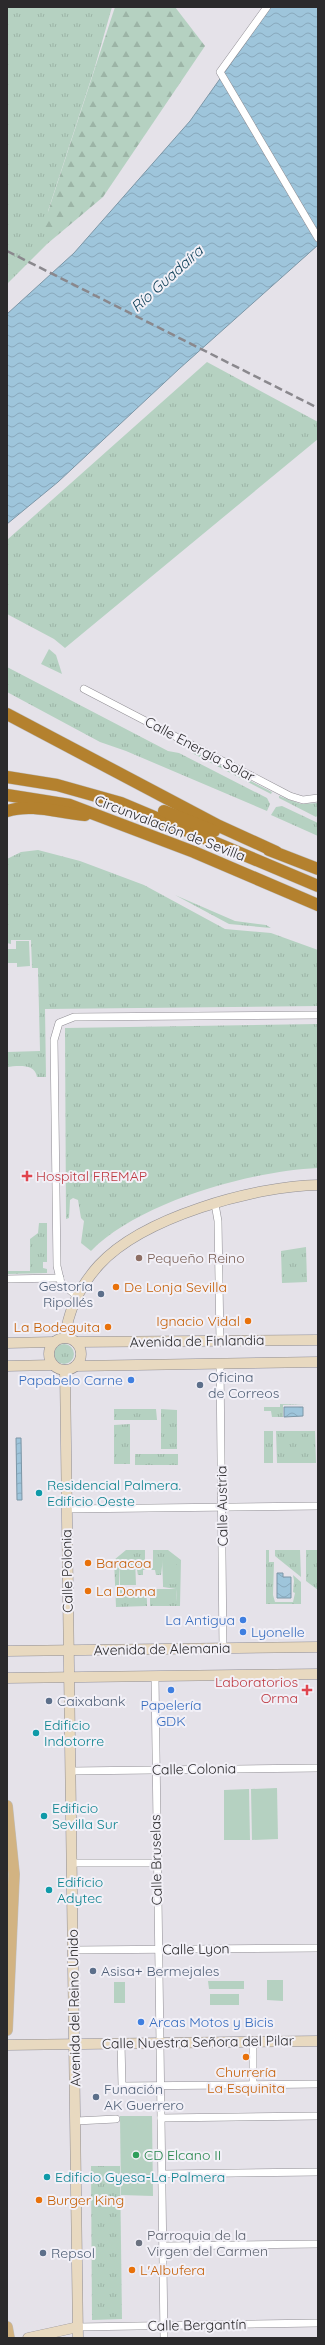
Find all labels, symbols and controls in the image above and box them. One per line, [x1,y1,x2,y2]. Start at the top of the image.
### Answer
water label: Río Guadaíra [127,241,207,316]
street label: Calle Energía Solar [142,712,259,786]
street label: Circunvalación de Sevilla [92,791,248,865]
place label: Hospital FREMAP [36,1167,147,1185]
marker: Hospital FREMAP [21,1170,33,1182]
place label: Pequeño Reino [147,1249,245,1267]
marker: Pequeño Reino [134,1253,144,1263]
place label: Gestoría Ripollés [39,1277,93,1311]
place label: De Lonja Sevilla [124,1278,227,1296]
marker: De Lonja Sevilla [111,1282,121,1292]
marker: Gestoría Ripollés [96,1289,106,1299]
place label: Ignacio Vidal [156,1312,240,1330]
marker: Ignacio Vidal [243,1316,253,1326]
place label: La Bodeguita [14,1318,100,1336]
marker: La Bodeguita [103,1322,113,1332]
street label: Avenida de Finlandia [129,1331,265,1351]
place label: Oficina de Correos [208,1368,279,1402]
place label: Papabelo Carne [19,1371,123,1389]
marker: Papabelo Carne [126,1375,136,1385]
marker: Oficina de Correos [195,1380,205,1390]
street label: Calle Austria [212,1465,232,1547]
place label: Residencial Palmera. Edificio Oeste [47,1476,181,1510]
marker: Residencial Palmera. Edificio Oeste [34,1488,44,1498]
street label: Calle Polonia [57,1529,77,1613]
place label: Baracoa [96,1554,152,1572]
marker: Baracoa [83,1558,93,1568]
place label: La Doma [96,1582,156,1600]
marker: La Doma [83,1586,93,1596]
place label: La Antigua [165,1611,235,1629]
marker: La Antigua [238,1615,248,1625]
place label: Lyonelle [251,1623,305,1641]
marker: Lyonelle [238,1627,248,1637]
street label: Avenida de Alemania [93,1639,231,1659]
place label: Laboratorios Orma [215,1673,298,1707]
marker: Laboratorios Orma [301,1684,313,1696]
marker: Papelería GDK [166,1685,176,1695]
place label: Caixabank [57,1692,125,1710]
marker: Caixabank [44,1696,54,1706]
place label: Papelería GDK [140,1696,202,1730]
place label: Edificio Indotorre [44,1716,104,1750]
marker: Edificio Indotorre [31,1728,41,1738]
street label: Calle Colonia [152,1759,236,1779]
place label: Edificio Sevilla Sur [52,1799,119,1833]
marker: Edificio Sevilla Sur [39,1811,49,1821]
street label: Calle Bruselas [146,1814,166,1906]
place label: Edificio Adytec [57,1873,103,1907]
marker: Edificio Adytec [44,1885,54,1895]
street label: Avenida del Reino Unido [64,1929,84,2087]
street label: Calle Lyon [162,1939,230,1959]
place label: Asisa+ Bermejales [101,1962,219,1980]
marker: Asisa+ Bermejales [88,1966,98,1976]
place label: Arcas Motos y Bicis [149,2013,274,2031]
marker: Arcas Motos y Bicis [136,2017,146,2027]
street label: Calle Nuestra Señora del Pilar [102,2031,295,2053]
marker: Churrería La Esquinita [241,2052,251,2062]
place label: Churrería La Esquinita [207,2063,285,2097]
place label: Funación AK Guerrero [104,2080,184,2114]
marker: Funación AK Guerrero [91,2092,101,2102]
place label: CD Elcano II [144,2146,221,2164]
marker: CD Elcano II [131,2150,141,2160]
place label: Edificio Gyesa-La Palmera [55,2168,225,2186]
marker: Edificio Gyesa-La Palmera [42,2172,52,2182]
place label: Burger King [47,2191,124,2209]
marker: Burger King [34,2195,44,2205]
place label: Parroquia de la Virgen del Carmen [147,2226,268,2260]
marker: Parroquia de la Virgen del Carmen [134,2238,144,2248]
place label: Repsol [51,2244,95,2262]
marker: Repsol [38,2248,48,2258]
place label: L'Albufera [140,2261,205,2279]
marker: L'Albufera [127,2265,137,2275]
street label: Calle Bergantín [147,2315,247,2335]

